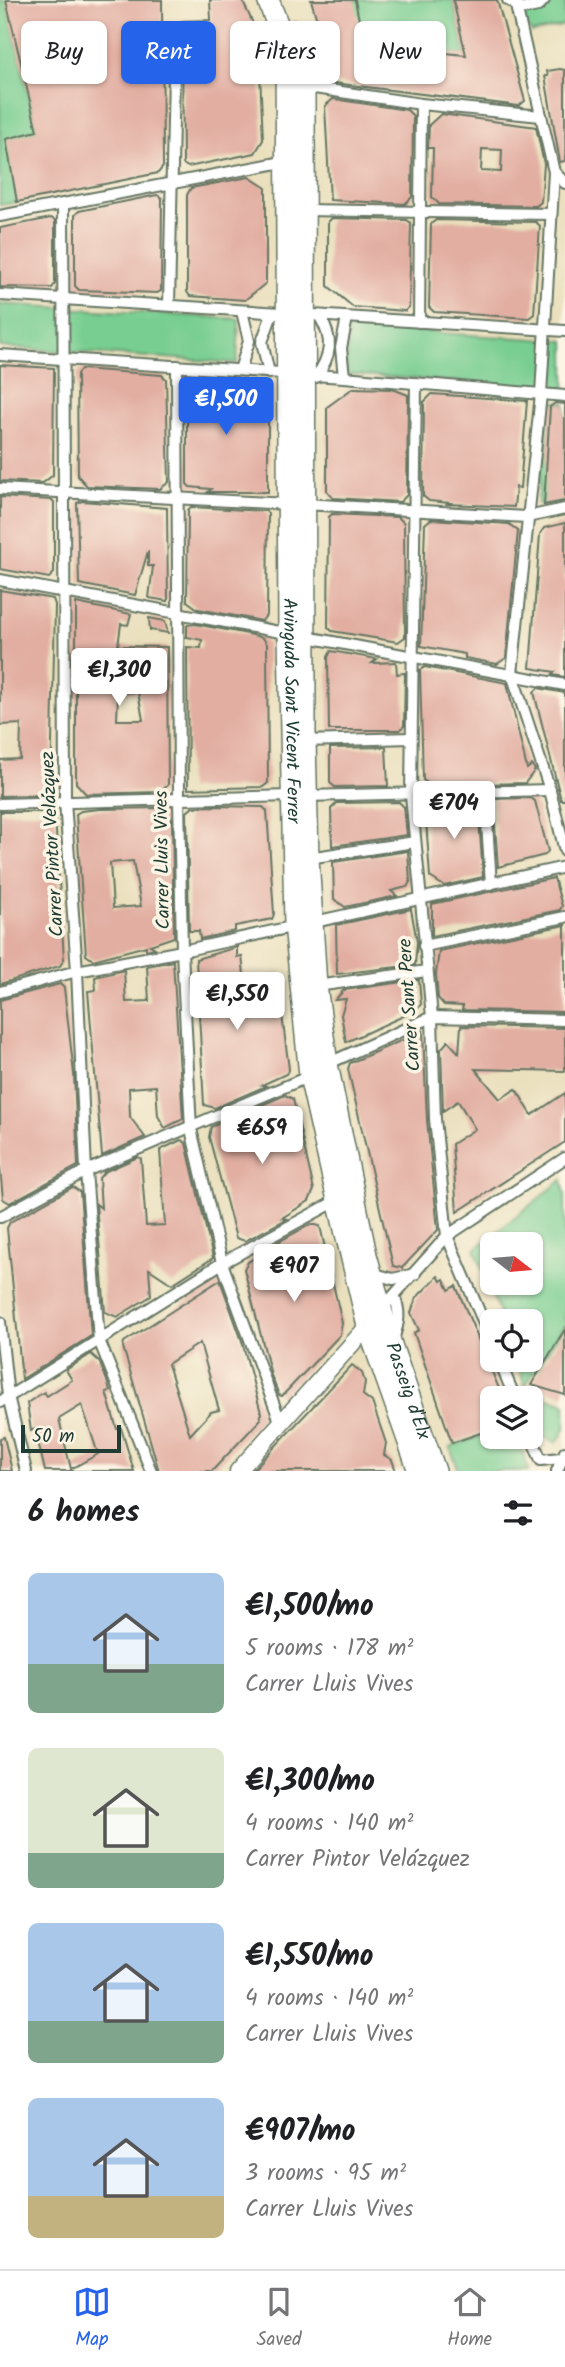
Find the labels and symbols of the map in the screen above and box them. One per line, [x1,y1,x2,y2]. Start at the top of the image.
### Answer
pin: €1,500 [169,378,283,437]
street label: Avinguda Sant Vicent Ferrer [274,598,308,825]
pin: €1,300 [62,648,176,708]
street label: Carrer Pintor Velázquez [33,750,73,938]
pin: €704 [413,782,495,841]
street label: Carrer Lluis Vives [147,790,179,930]
street label: Carrer Sant Pere [390,937,430,1072]
pin: €1,550 [180,972,294,1032]
pin: €659 [221,1106,303,1166]
north arrow [480,1232,542,1295]
pin: €907 [253,1244,335,1304]
street label: Passeig d'Elx [376,1338,438,1445]
scale bar [21,1422,121,1454]

